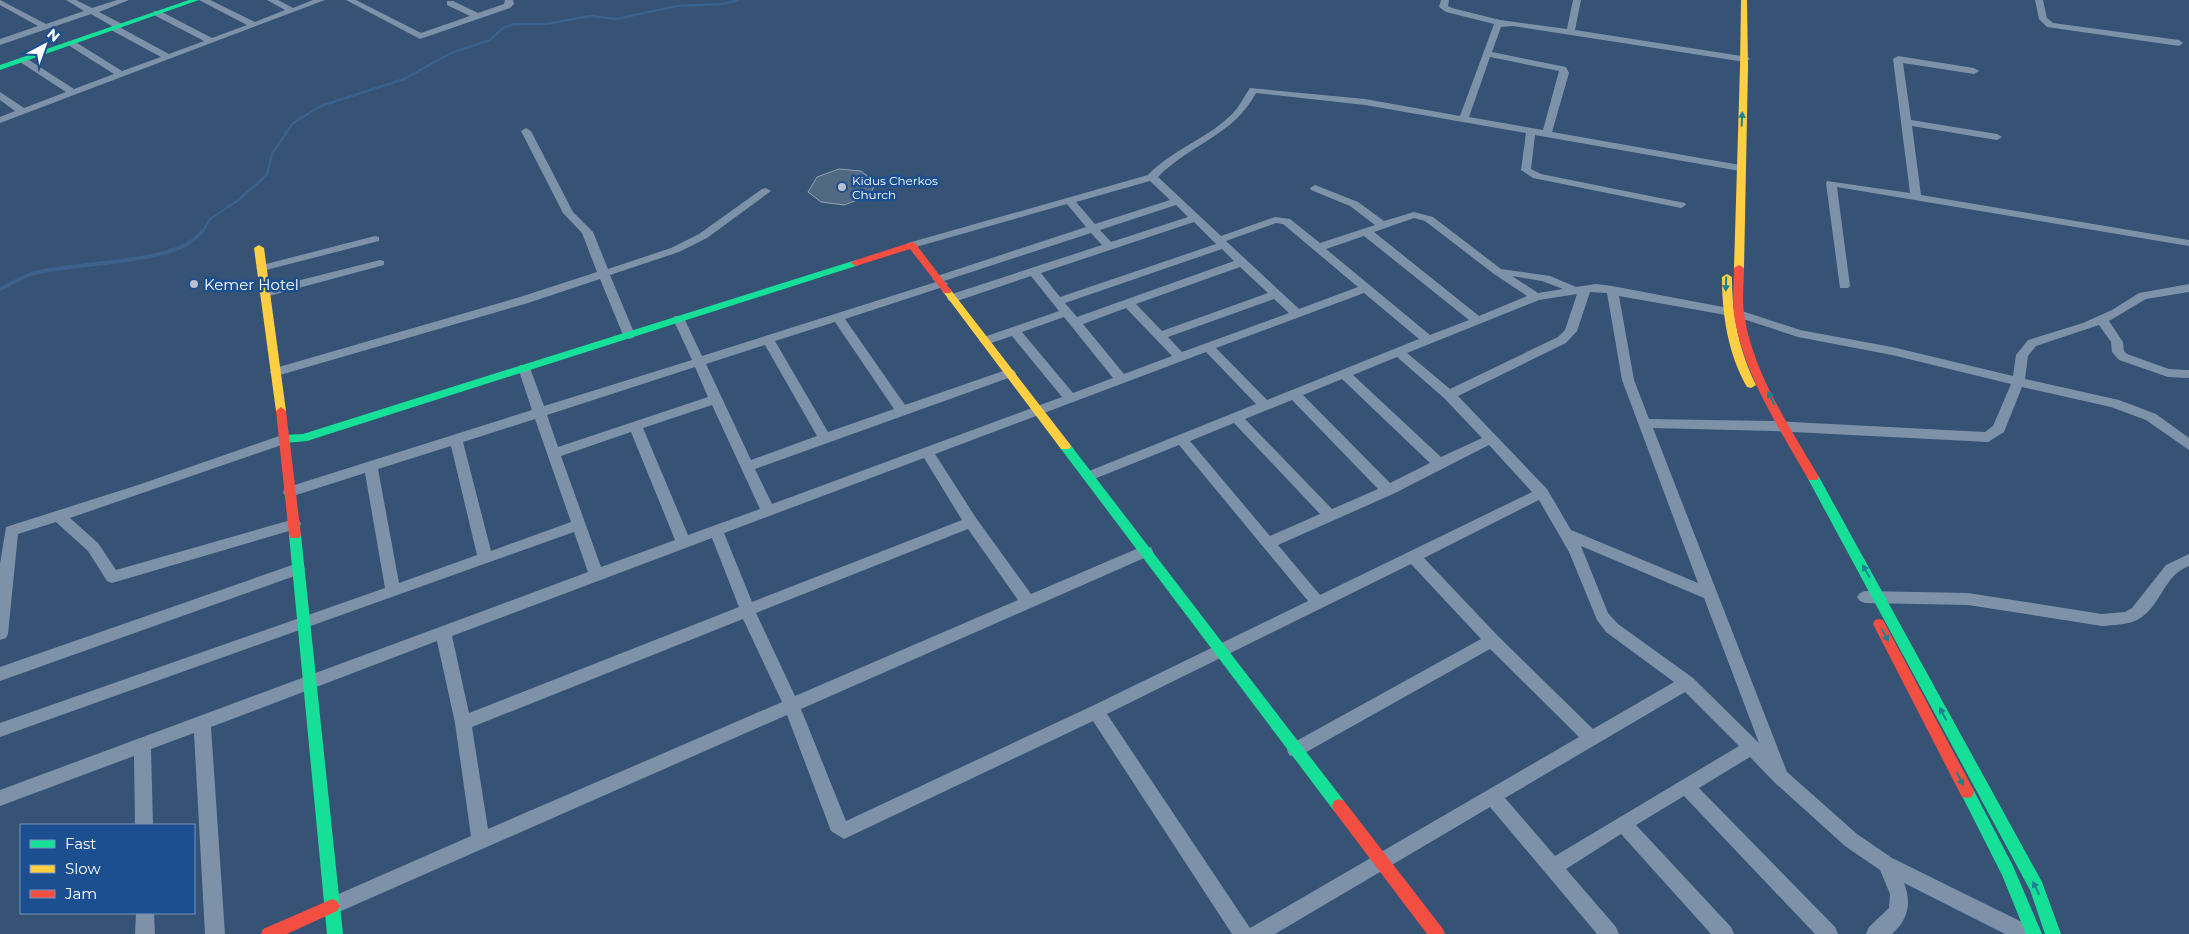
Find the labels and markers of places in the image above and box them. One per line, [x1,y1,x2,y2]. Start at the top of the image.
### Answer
place label: Kidus Cherkos Church [852,173,938,202]
marker: Kidus Cherkos Church [836,181,848,193]
place label: Kemer Hotel [204,275,299,294]
marker: Kemer Hotel [188,278,200,290]

